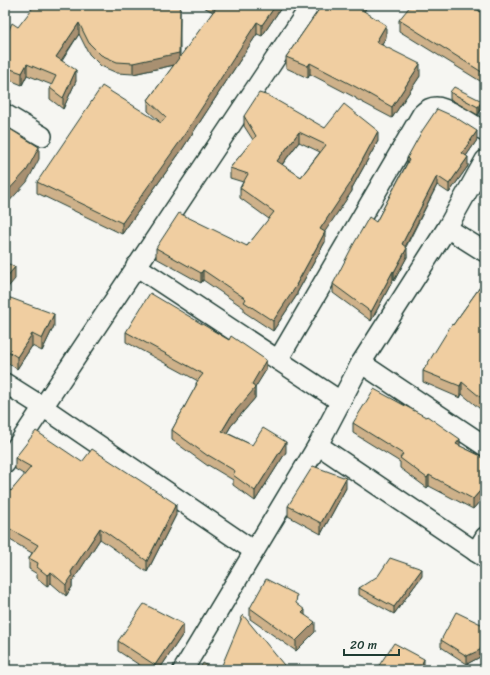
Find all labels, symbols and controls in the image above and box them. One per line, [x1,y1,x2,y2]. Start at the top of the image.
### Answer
scale bar [344,631,399,657]
text: 20 m [350,634,377,656]

